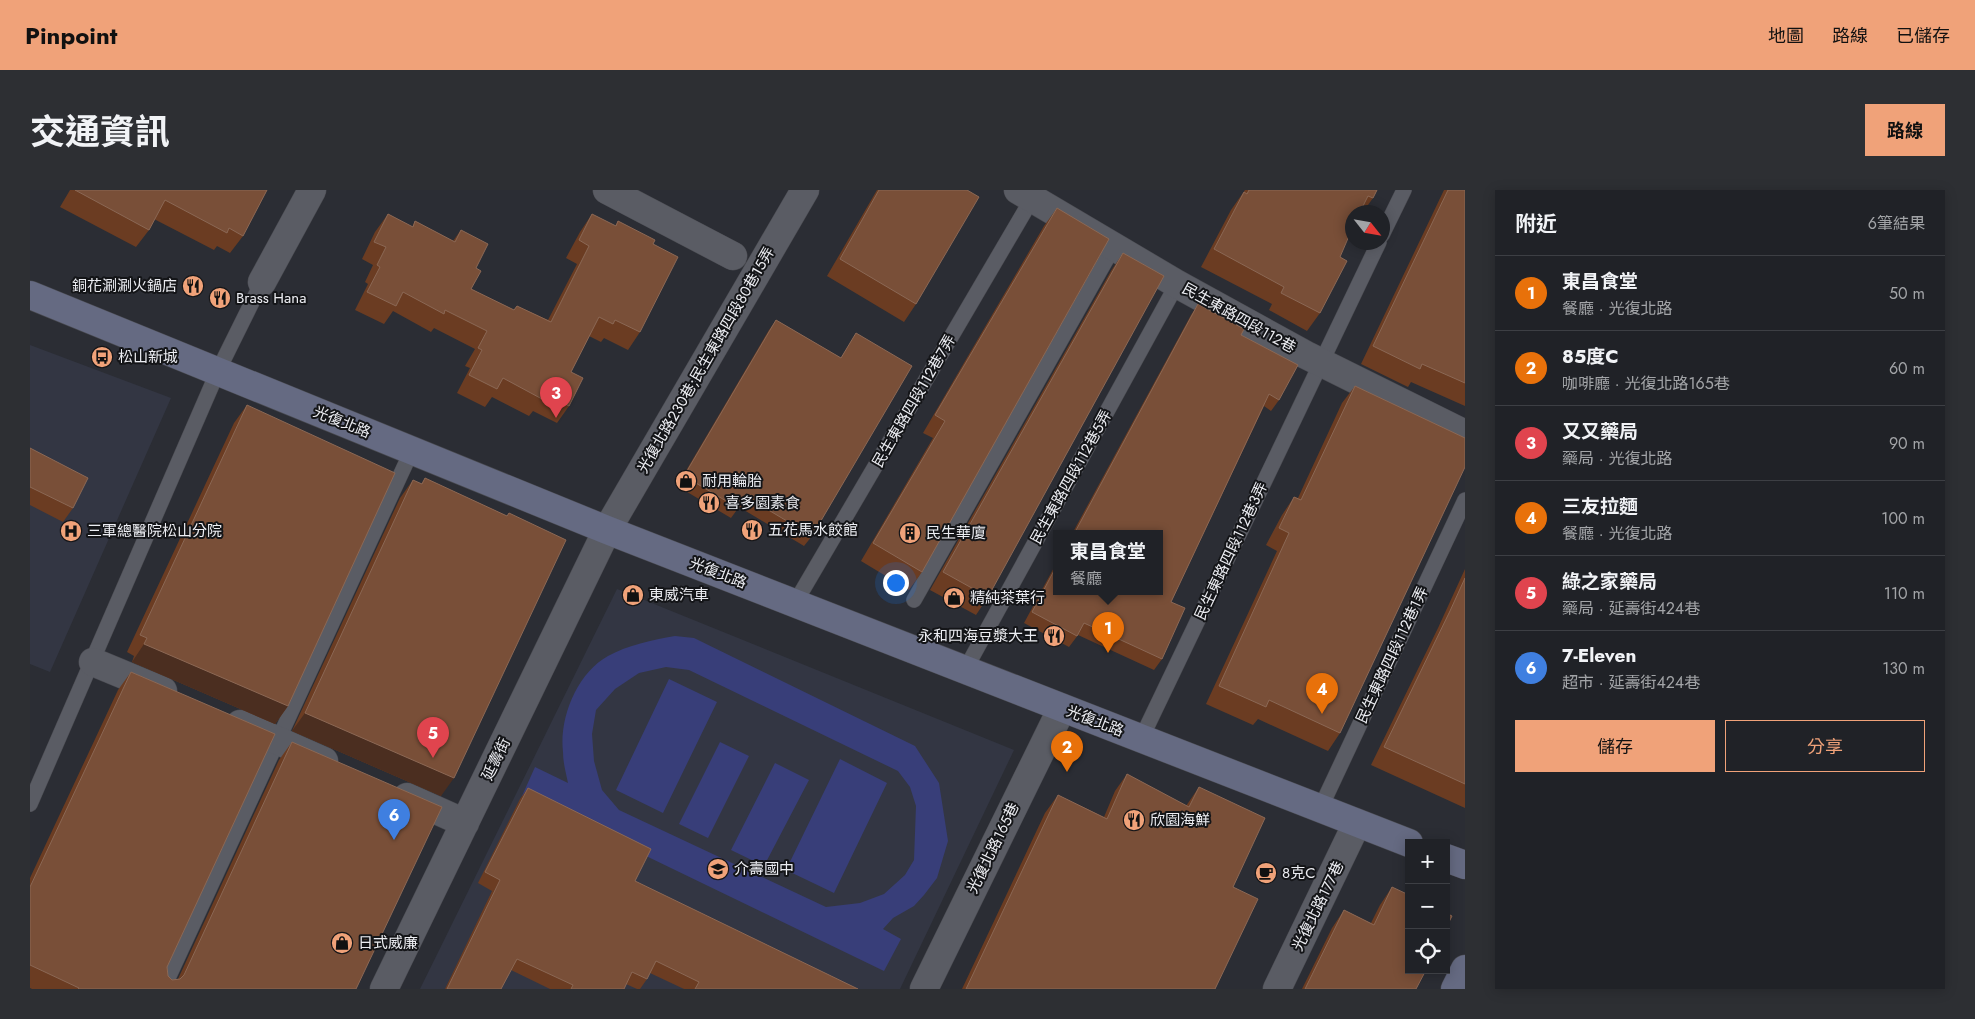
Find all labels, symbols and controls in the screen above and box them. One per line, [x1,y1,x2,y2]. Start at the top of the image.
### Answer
text: Pinpoint [25,18,117,53]
text: 地圖 [1768,23,1804,49]
text: 路線 [1832,23,1868,49]
text: 已儲存 [1896,23,1950,49]
button: 路線 [1865,104,1945,156]
text: 交通資訊 [30,107,170,157]
north arrow [1345,205,1390,250]
text: 附近 [1515,209,1557,239]
text: 6筆結果 [1868,212,1925,235]
street label: 光復北路230巷;民生東路四段80巷15弄 [632,243,780,477]
text: 東昌食堂 [1562,268,1638,295]
restaurant icon: 銅花涮涮火鍋店 [181,274,205,298]
place label: 銅花涮涮火鍋店 [72,275,177,297]
street label: 民生東路四段112巷 [1178,278,1300,358]
text: 1 [1527,282,1535,305]
text: 50 m [1889,282,1925,305]
restaurant icon: Brass Hana [208,286,232,310]
place label: Brass Hana [236,287,306,309]
text: 餐廳 · 光復北路 [1562,297,1672,320]
street label: 民生東路四段112巷7弄 [867,331,961,471]
text: 85度C [1562,343,1619,370]
bus stop icon: 松山新城 [90,345,114,369]
place label: 松山新城 [118,346,178,368]
text: 2 [1526,357,1536,380]
text: 60 m [1889,357,1925,380]
text: 咖啡廳 · 光復北路165巷 [1562,372,1730,395]
pin: 3 [540,377,572,418]
street label: 光復北路 [310,401,374,443]
street label: 民生東路四段112巷5弄 [1025,406,1117,548]
text: 又又藥局 [1562,418,1638,445]
text: 3 [1526,432,1536,455]
text: 90 m [1889,432,1925,455]
text: 藥局 · 光復北路 [1562,447,1672,470]
shop icon: 耐用輪胎 [674,469,698,493]
place label: 耐用輪胎 [702,470,762,492]
street label: 民生東路四段112巷3弄 [1189,478,1273,624]
restaurant icon: 喜多園素食 [697,491,721,515]
place label: 喜多園素食 [725,492,800,514]
text: 三友拉麵 [1562,493,1638,520]
text: 4 [1525,507,1537,530]
text: 100 m [1881,507,1925,530]
restaurant icon: 五花馬水餃館 [740,518,764,542]
hospital icon: 三軍總醫院松山分院 [59,519,83,543]
place label: 五花馬水餃館 [768,519,858,541]
place label: 三軍總醫院松山分院 [87,520,222,542]
building icon: 民生華廈 [898,521,922,545]
place label: 民生華廈 [926,522,986,544]
text: 餐廳 · 光復北路 [1562,522,1672,545]
popup [1053,530,1163,595]
text: 東昌食堂 [1070,538,1146,565]
street label: 光復北路 [686,552,750,594]
text: 餐廳 [1070,567,1102,590]
text: 綠之家藥局 [1562,568,1657,595]
your location [883,570,909,596]
text: 5 [1526,582,1536,605]
text: 110 m [1884,582,1925,605]
shop icon: 東威汽車 [621,583,645,607]
street label: 民生東路四段112巷1弄 [1351,583,1433,727]
place label: 東威汽車 [649,584,709,606]
shop icon: 精純茶葉行 [942,586,966,610]
place label: 精純茶葉行 [970,587,1045,609]
text: 藥局 · 延壽街424巷 [1562,597,1700,620]
pin: 1 [1092,612,1124,653]
restaurant icon: 永和四海豆漿大王 [1042,624,1066,648]
place label: 永和四海豆漿大王 [918,625,1038,647]
text: 7-Eleven [1562,642,1636,669]
text: 6 [1526,657,1536,680]
text: 130 m [1882,657,1925,680]
text: 超市 · 延壽街424巷 [1562,671,1700,694]
pin: 4 [1306,673,1338,714]
street label: 光復北路 [1063,700,1127,742]
pin: 5 [417,717,449,758]
button: 儲存 [1515,720,1715,772]
button: 分享 [1725,720,1925,772]
pin: 2 [1051,731,1083,772]
street label: 延壽街 [476,734,516,784]
pin: 6 [378,799,410,840]
street label: 光復北路165巷 [961,799,1025,897]
restaurant icon: 欣園海鮮 [1122,808,1146,832]
place label: 欣園海鮮 [1150,809,1210,831]
map controls [1405,839,1450,974]
button: + [1405,839,1450,884]
school or university icon: 介壽國中 [706,857,730,881]
street label: 光復北路177巷 [1287,857,1349,955]
place label: 介壽國中 [734,858,794,880]
cafe icon: 8克C [1254,861,1278,885]
place label: 8克C [1282,862,1315,884]
button: − [1405,884,1450,929]
button: locate [1405,929,1450,974]
shop icon: 日式威廉 [330,931,354,955]
place label: 日式威廉 [358,932,418,954]

